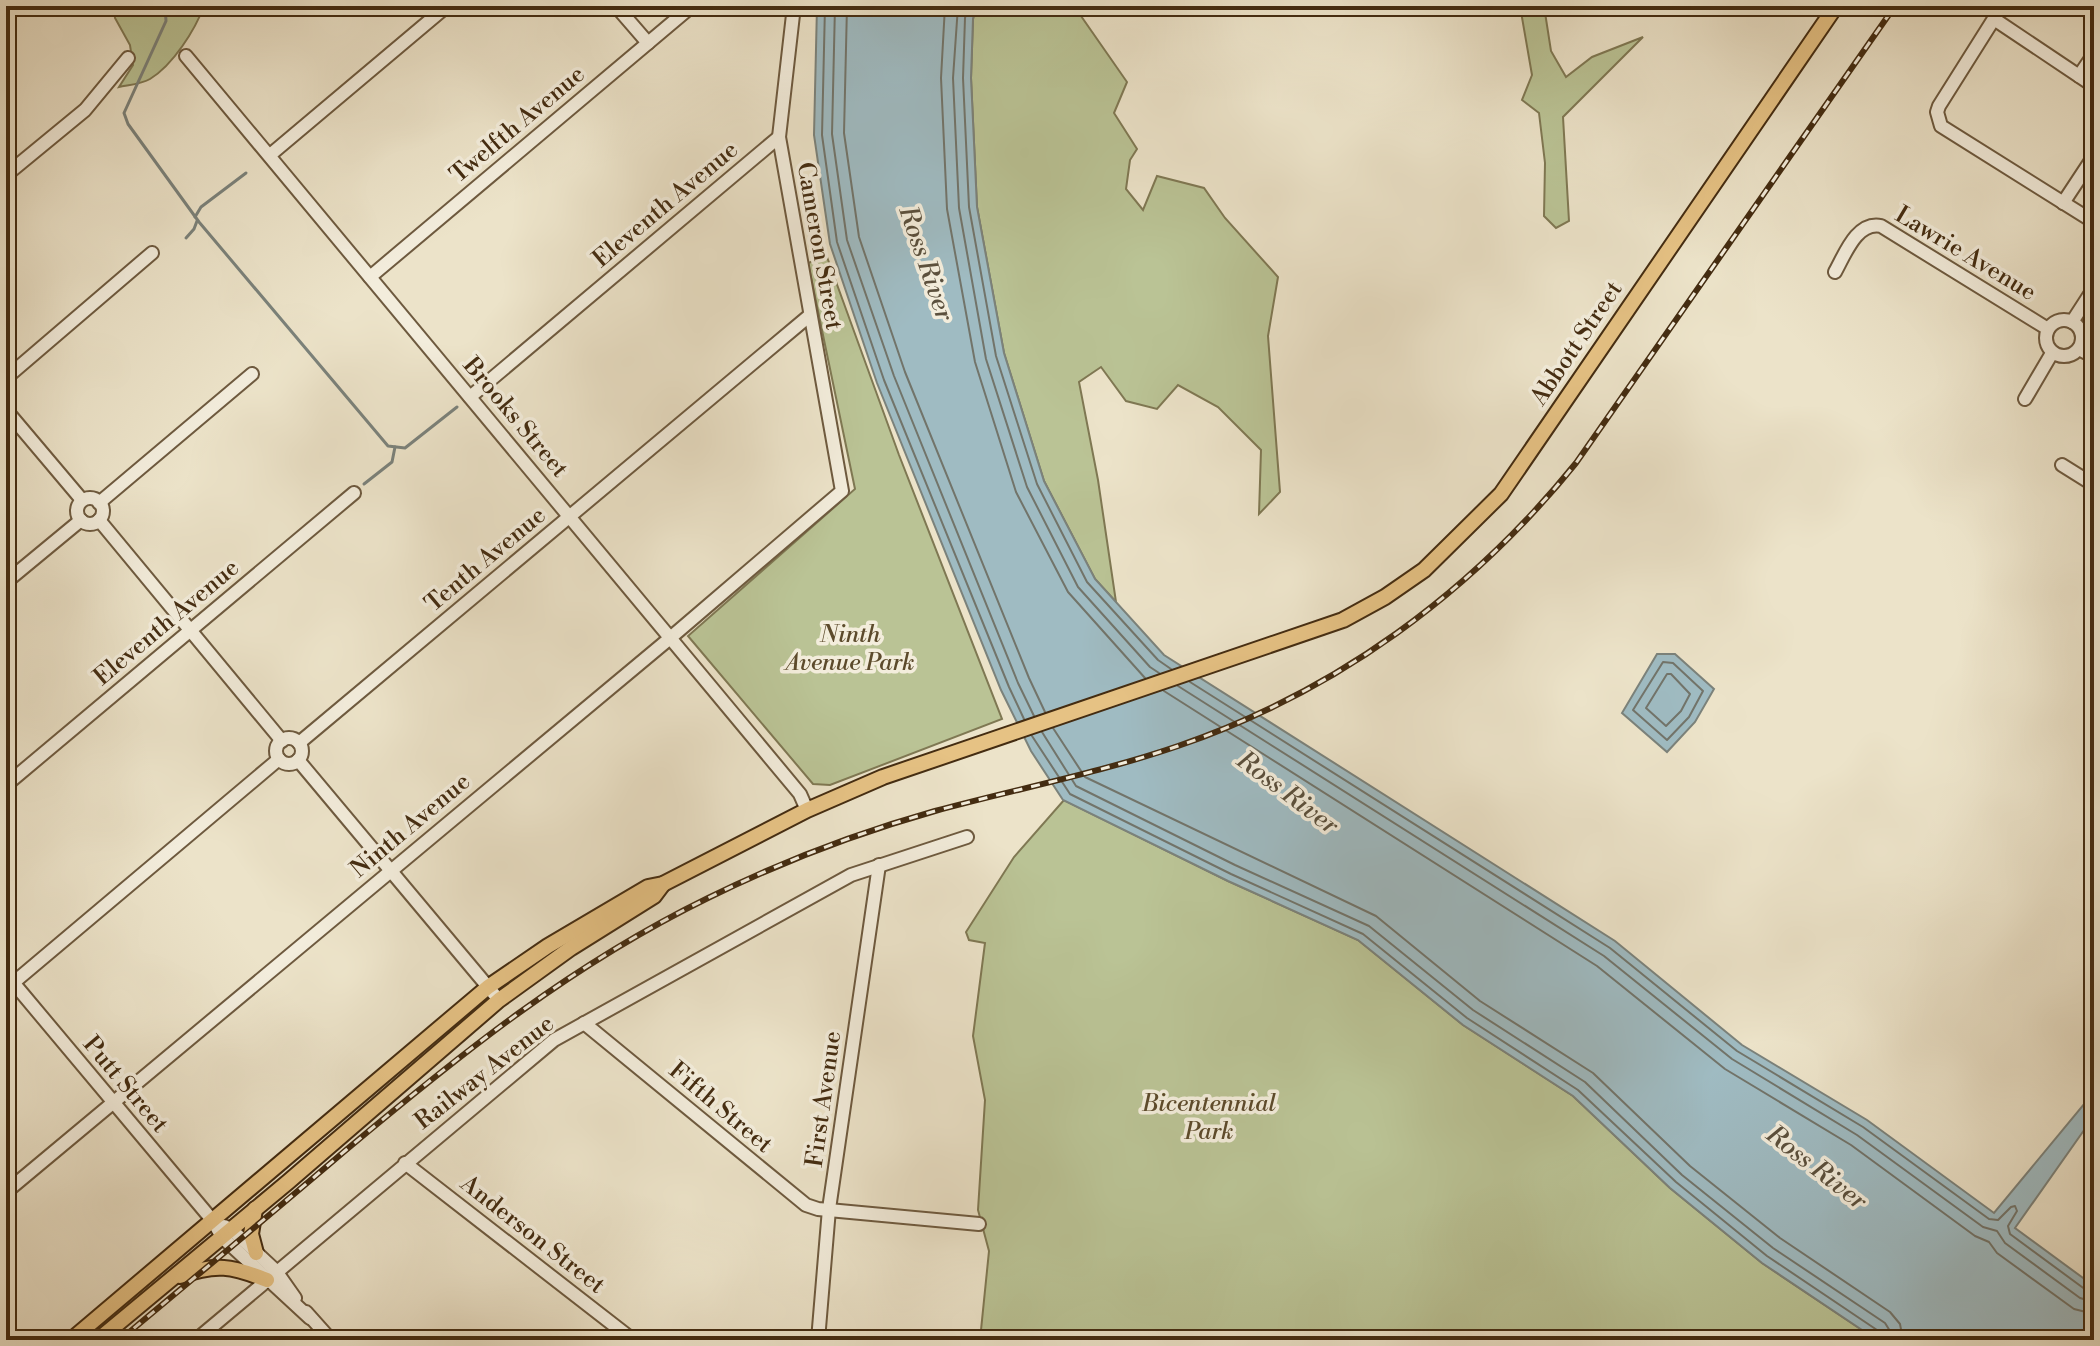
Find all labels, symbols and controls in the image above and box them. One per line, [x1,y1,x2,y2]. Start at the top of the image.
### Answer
street label: Twelfth Avenue [444,60,591,190]
street label: Eleventh Avenue [587,135,745,274]
street label: Cameron Street [790,160,849,333]
street label: Lawrie Avenue [1889,200,2042,308]
water label: Ross River [891,201,961,326]
street label: Abbott Street [1524,275,1630,412]
street label: Brooks Street [456,351,575,484]
street label: Tenth Avenue [419,501,552,619]
street label: Eleventh Avenue [88,553,246,692]
park label: Ninth Avenue Park [782,620,915,678]
water label: Ross River [1229,744,1345,842]
street label: Ninth Avenue [345,767,477,885]
street label: Railway Avenue [409,1009,560,1137]
street label: First Avenue [800,1029,848,1169]
street label: Putt Street [76,1030,175,1140]
street label: Fifth Street [662,1056,779,1160]
park label: Bicentennial Park [1141,1089,1276,1147]
water label: Ross River [1759,1118,1874,1218]
street label: Anderson Street [453,1168,611,1301]

